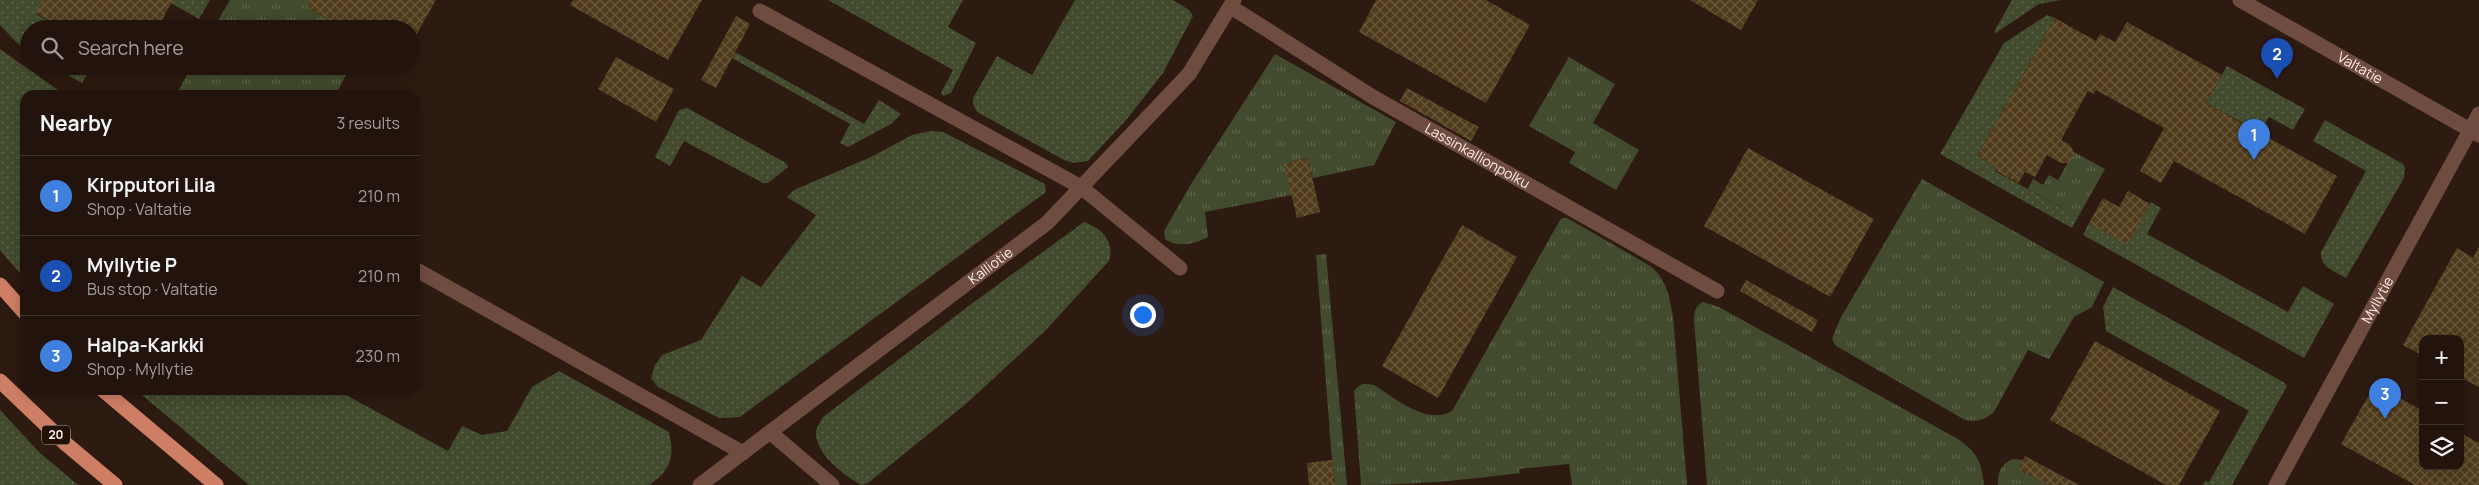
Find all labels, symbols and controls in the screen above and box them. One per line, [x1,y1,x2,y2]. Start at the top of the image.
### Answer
search box [20,20,420,75]
icon: search [38,34,66,62]
text: Search here [78,35,184,61]
pin: 2 [2261,38,2293,79]
street label: Valtatie [2334,47,2387,88]
text: Nearby [40,109,112,137]
text: 3 results [337,112,400,134]
street label: Lassinkallionpolku [1422,118,1534,193]
pin: 1 [2238,119,2270,160]
text: Kirpputori Lila [87,172,215,198]
text: 1 [52,185,60,207]
text: 210 m [358,185,400,207]
text: Shop · Valtatie [87,198,192,220]
street label: Kalliotie [964,242,1016,288]
text: Myllytie P [87,252,177,278]
text: 2 [51,265,61,287]
text: 210 m [358,265,400,287]
street label: Myllytie [2356,273,2397,326]
text: Bus stop · Valtatie [87,278,218,300]
your location [1130,302,1156,328]
text: Halpa-Karkki [87,332,204,358]
map controls [2419,335,2464,470]
button: + [2419,335,2464,380]
text: 3 [51,345,61,367]
text: 230 m [356,345,400,367]
text: Shop · Myllytie [87,358,193,380]
pin: 3 [2369,378,2401,419]
button: − [2419,380,2464,425]
button: layers [2419,425,2464,470]
road number: 20 [42,426,70,444]

